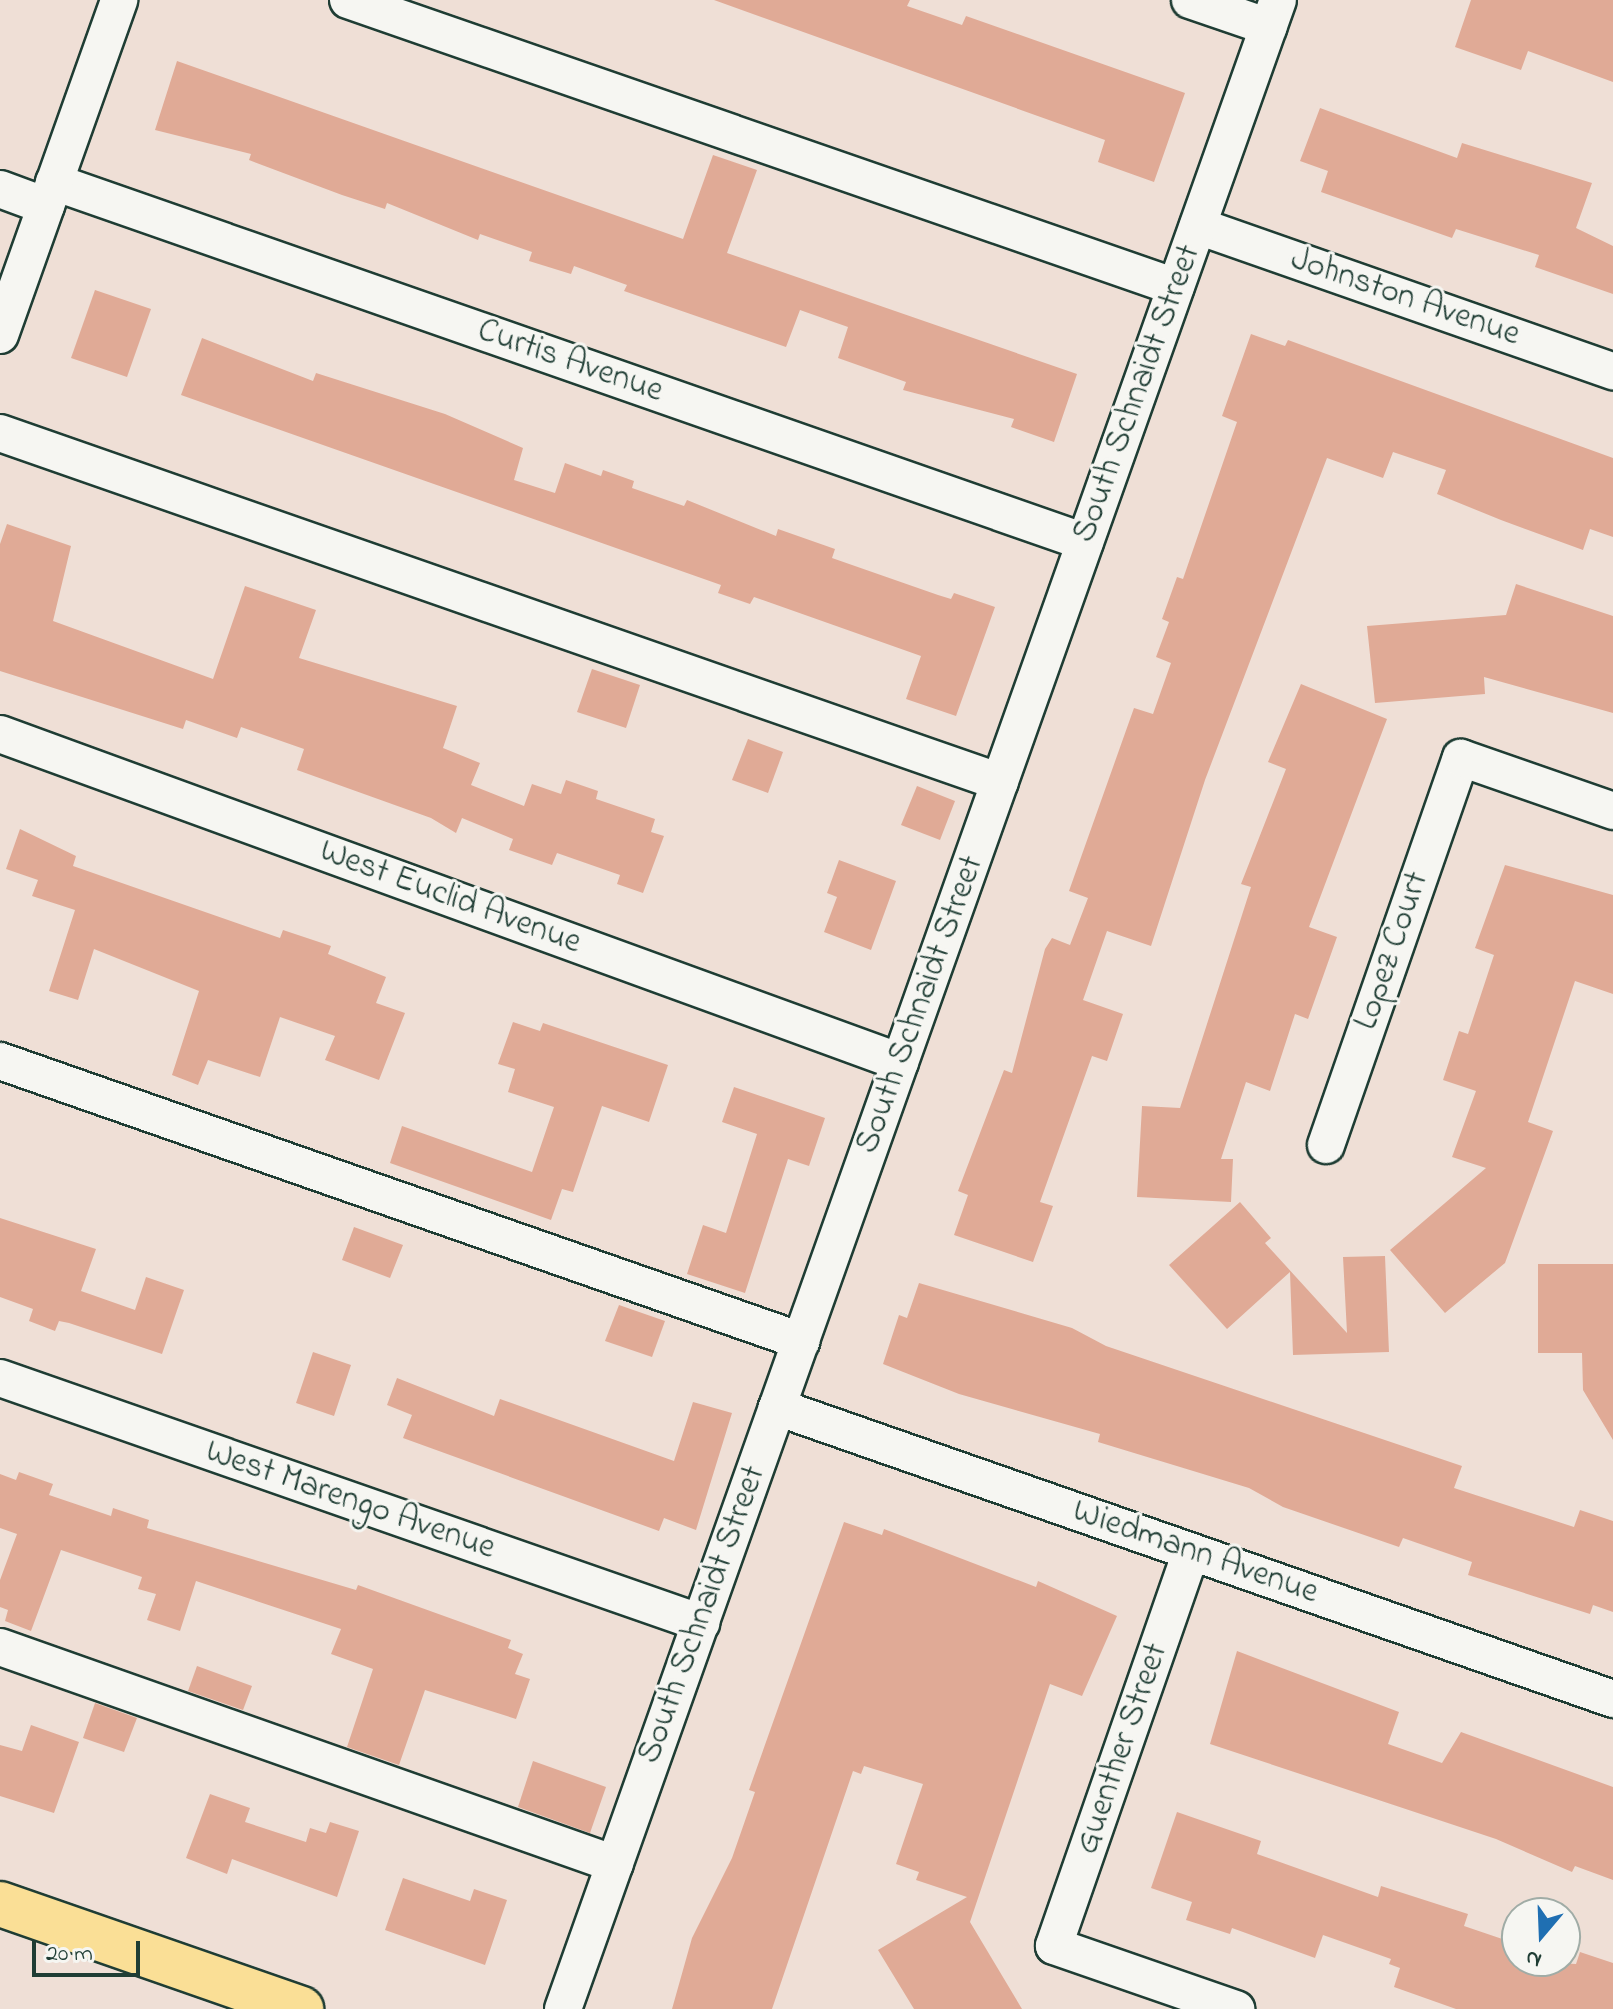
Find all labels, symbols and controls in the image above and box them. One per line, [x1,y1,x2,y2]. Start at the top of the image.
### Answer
street label: South Schnaidt Street [1065,240,1211,548]
street label: Johnston Avenue [1285,240,1525,356]
street label: Curtis Avenue [472,311,668,413]
street label: West Euclid Avenue [314,832,586,964]
street label: South Schnaidt Street [848,851,994,1159]
street label: Lopez Court [1347,867,1439,1035]
street label: West Marengo Avenue [200,1432,500,1570]
street label: South Schnaidt Street [630,1461,776,1769]
street label: Wiedmann Avenue [1067,1492,1323,1614]
street label: Guenther Street [1068,1638,1178,1860]
north arrow [1501,1897,1581,1977]
scale bar [36,1925,144,1975]
text: 20 m [46,1937,93,1972]
text: N [1522,1940,1546,1975]

